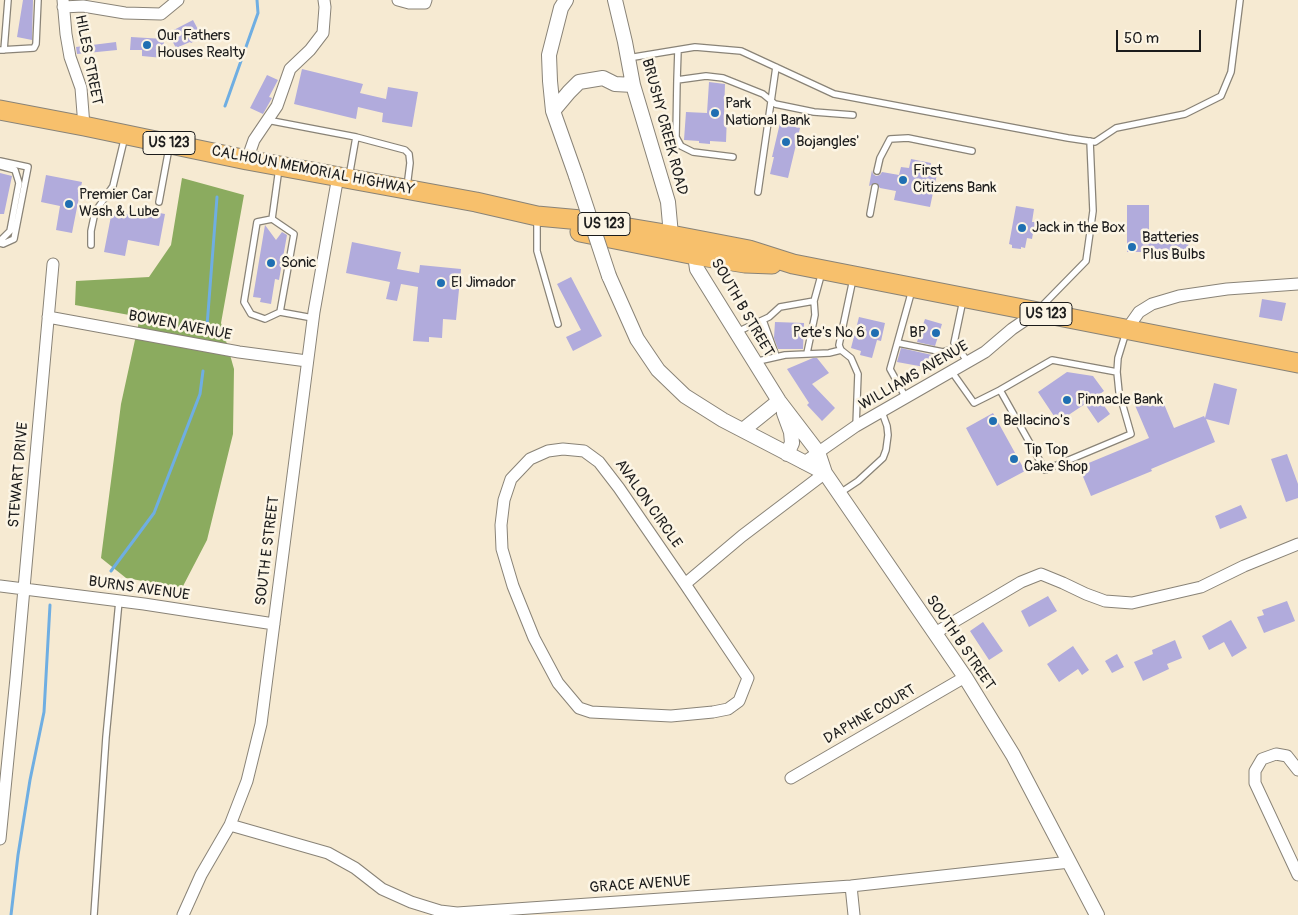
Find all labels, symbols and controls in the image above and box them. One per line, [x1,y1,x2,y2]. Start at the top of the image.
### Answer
street label: HILES STREET [70,13,106,107]
scale bar [1118,20,1203,52]
place label: Our Fathers Houses Realty [157,27,245,62]
text: 50 m [1124,29,1159,48]
marker: Our Fathers Houses Realty [141,39,153,51]
street label: BRUSHY CREEK ROAD [637,57,691,197]
place label: Park National Bank [725,95,810,130]
marker: Park National Bank [709,107,721,119]
road number: US 123 [143,132,195,154]
place label: Bojangles' [796,133,859,151]
marker: Bojangles' [780,136,792,148]
street label: CALHOUN MEMORIAL HIGHWAY [210,142,416,200]
place label: First Citizens Bank [913,162,996,197]
marker: First Citizens Bank [897,174,909,186]
place label: Premier Car Wash & Lube [79,186,159,221]
marker: Premier Car Wash & Lube [63,198,75,210]
road number: US 123 [578,212,630,235]
place label: Jack in the Box [1032,219,1125,237]
marker: Jack in the Box [1016,222,1028,234]
place label: Batteries Plus Bulbs [1142,229,1205,264]
marker: Batteries Plus Bulbs [1126,241,1138,253]
place label: Sonic [281,254,316,272]
street label: SOUTH B STREET [707,256,777,360]
marker: Sonic [265,257,277,269]
place label: El Jimador [451,274,516,292]
marker: El Jimador [435,277,447,289]
road number: US 123 [1020,302,1072,326]
street label: BOWEN AVENUE [127,307,233,345]
place label: Pete's No 6 [793,324,865,342]
place label: BP [909,324,926,342]
marker: Pete's No 6 [869,327,881,339]
marker: BP [930,327,942,339]
street label: WILLIAMS AVENUE [856,337,972,415]
place label: Pinnacle Bank [1077,391,1163,409]
marker: Pinnacle Bank [1061,394,1073,406]
place label: Bellacino's [1003,412,1070,430]
marker: Bellacino's [987,415,999,427]
street label: STEWART DRIVE [5,421,33,529]
place label: Tip Top Cake Shop [1024,441,1088,476]
marker: Tip Top Cake Shop [1008,453,1020,465]
street label: AVALON CIRCLE [611,456,685,552]
street label: SOUTH E STREET [252,495,284,607]
street label: BURNS AVENUE [87,573,191,605]
street label: SOUTH B STREET [922,592,998,694]
street label: DAPHNE COURT [821,681,919,749]
street label: GRACE AVENUE [589,872,691,898]

